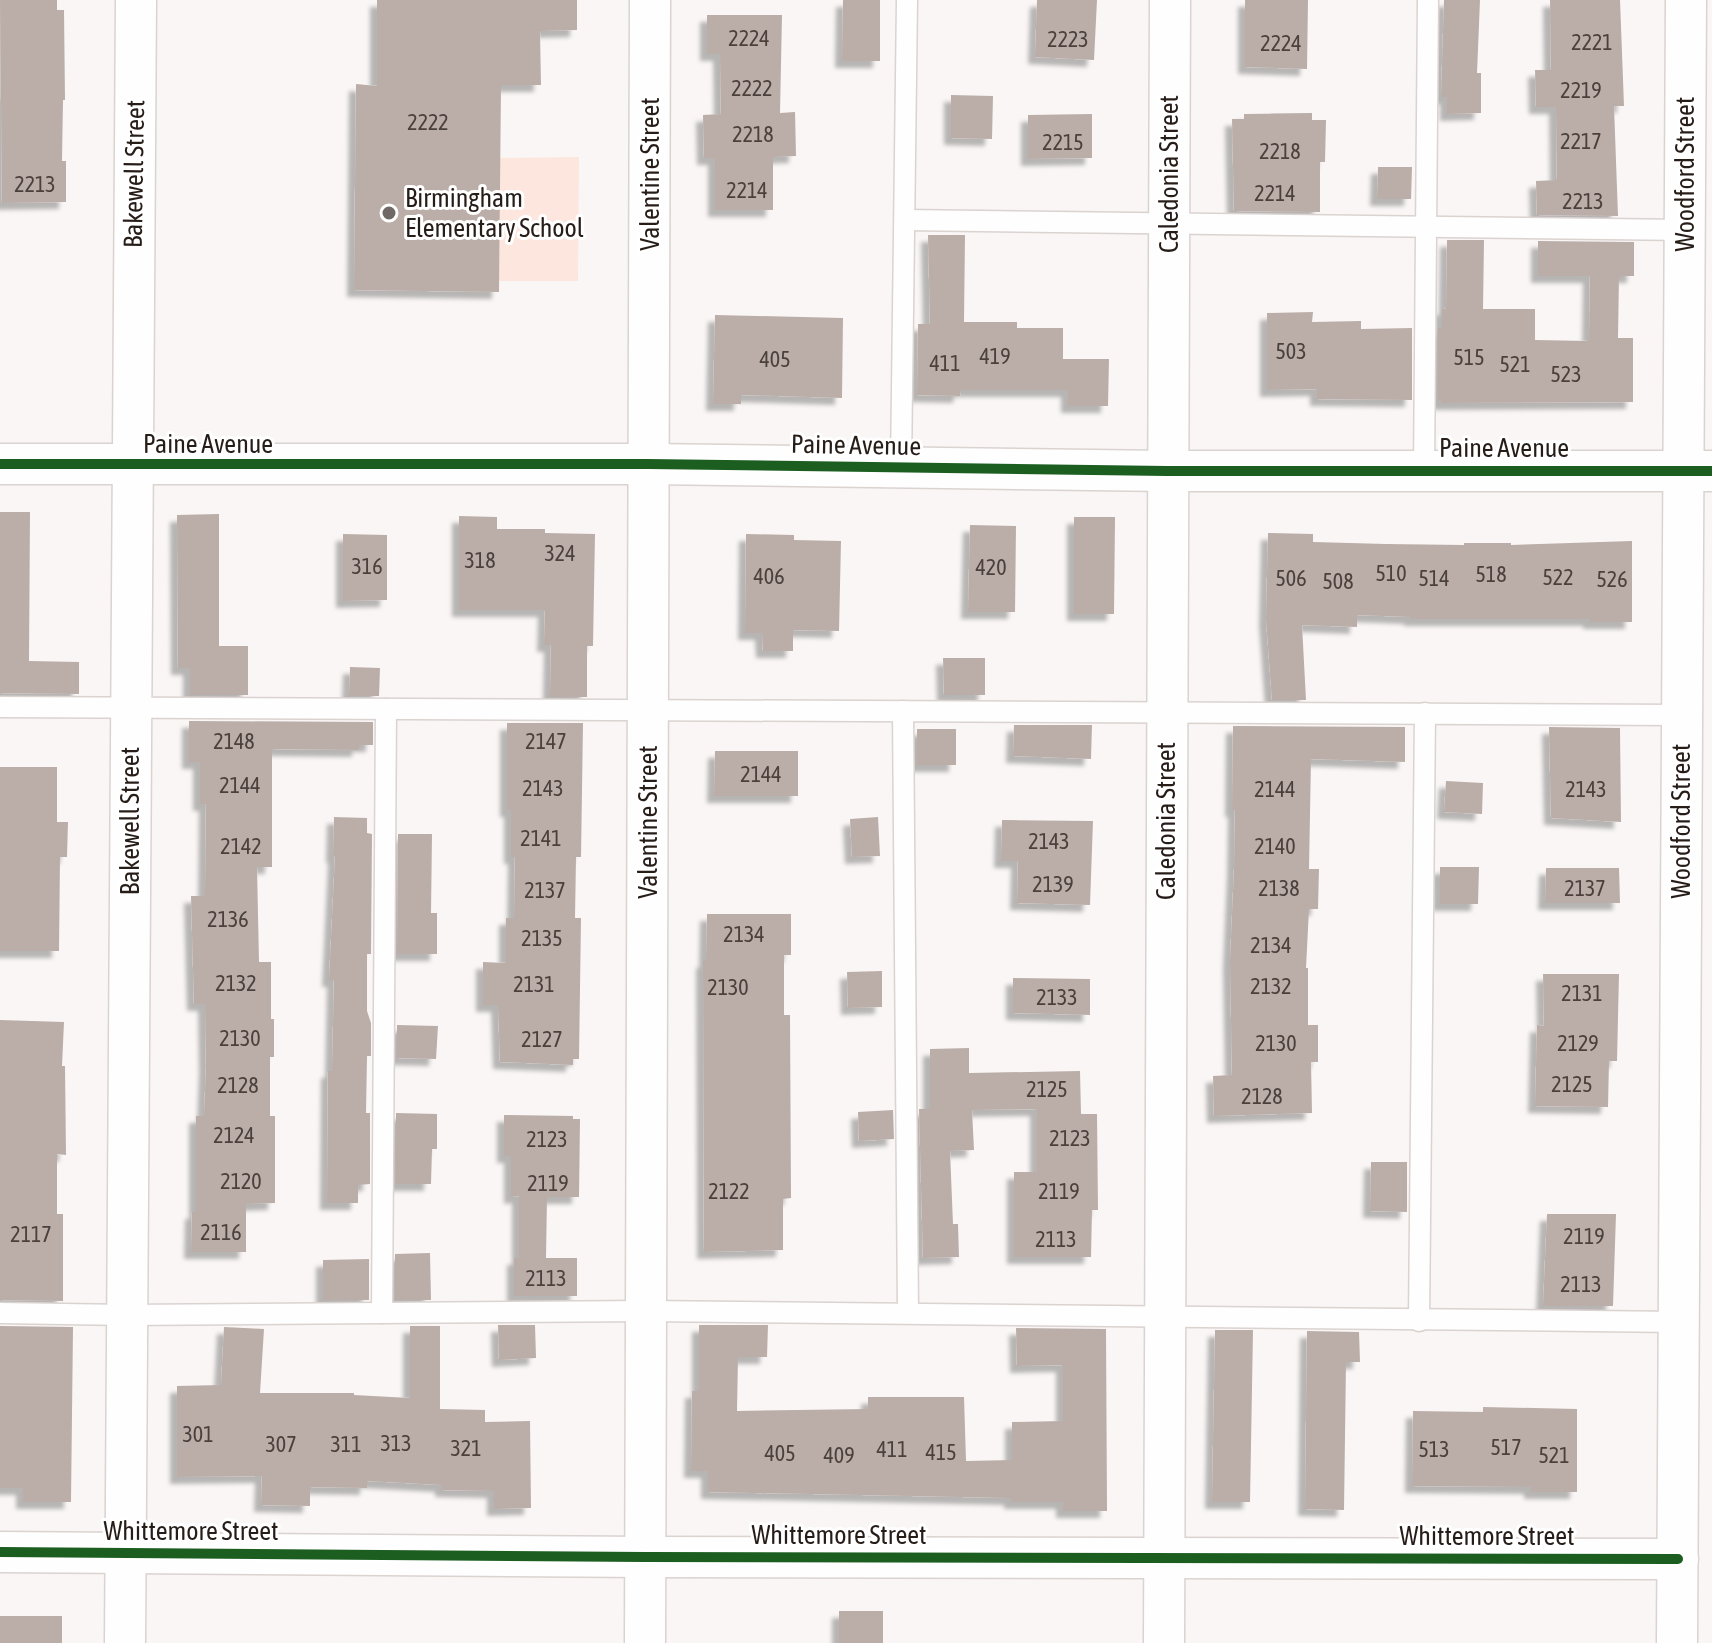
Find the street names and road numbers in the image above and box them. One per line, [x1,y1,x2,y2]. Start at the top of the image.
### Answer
street label: Caledonia Street [1154,95,1184,253]
street label: Valentine Street [635,97,665,251]
street label: Woodford Street [1670,97,1700,251]
street label: Bakewell Street [118,100,150,248]
street label: Paine Avenue [143,429,273,459]
street label: Paine Avenue [791,429,921,461]
street label: Paine Avenue [1439,433,1569,463]
street label: Caledonia Street [1151,742,1181,900]
street label: Woodford Street [1666,744,1696,898]
street label: Valentine Street [633,745,663,899]
street label: Bakewell Street [115,747,145,895]
street label: Whittemore Street [104,1516,278,1546]
street label: Whittemore Street [752,1520,926,1550]
street label: Whittemore Street [1400,1521,1574,1551]

